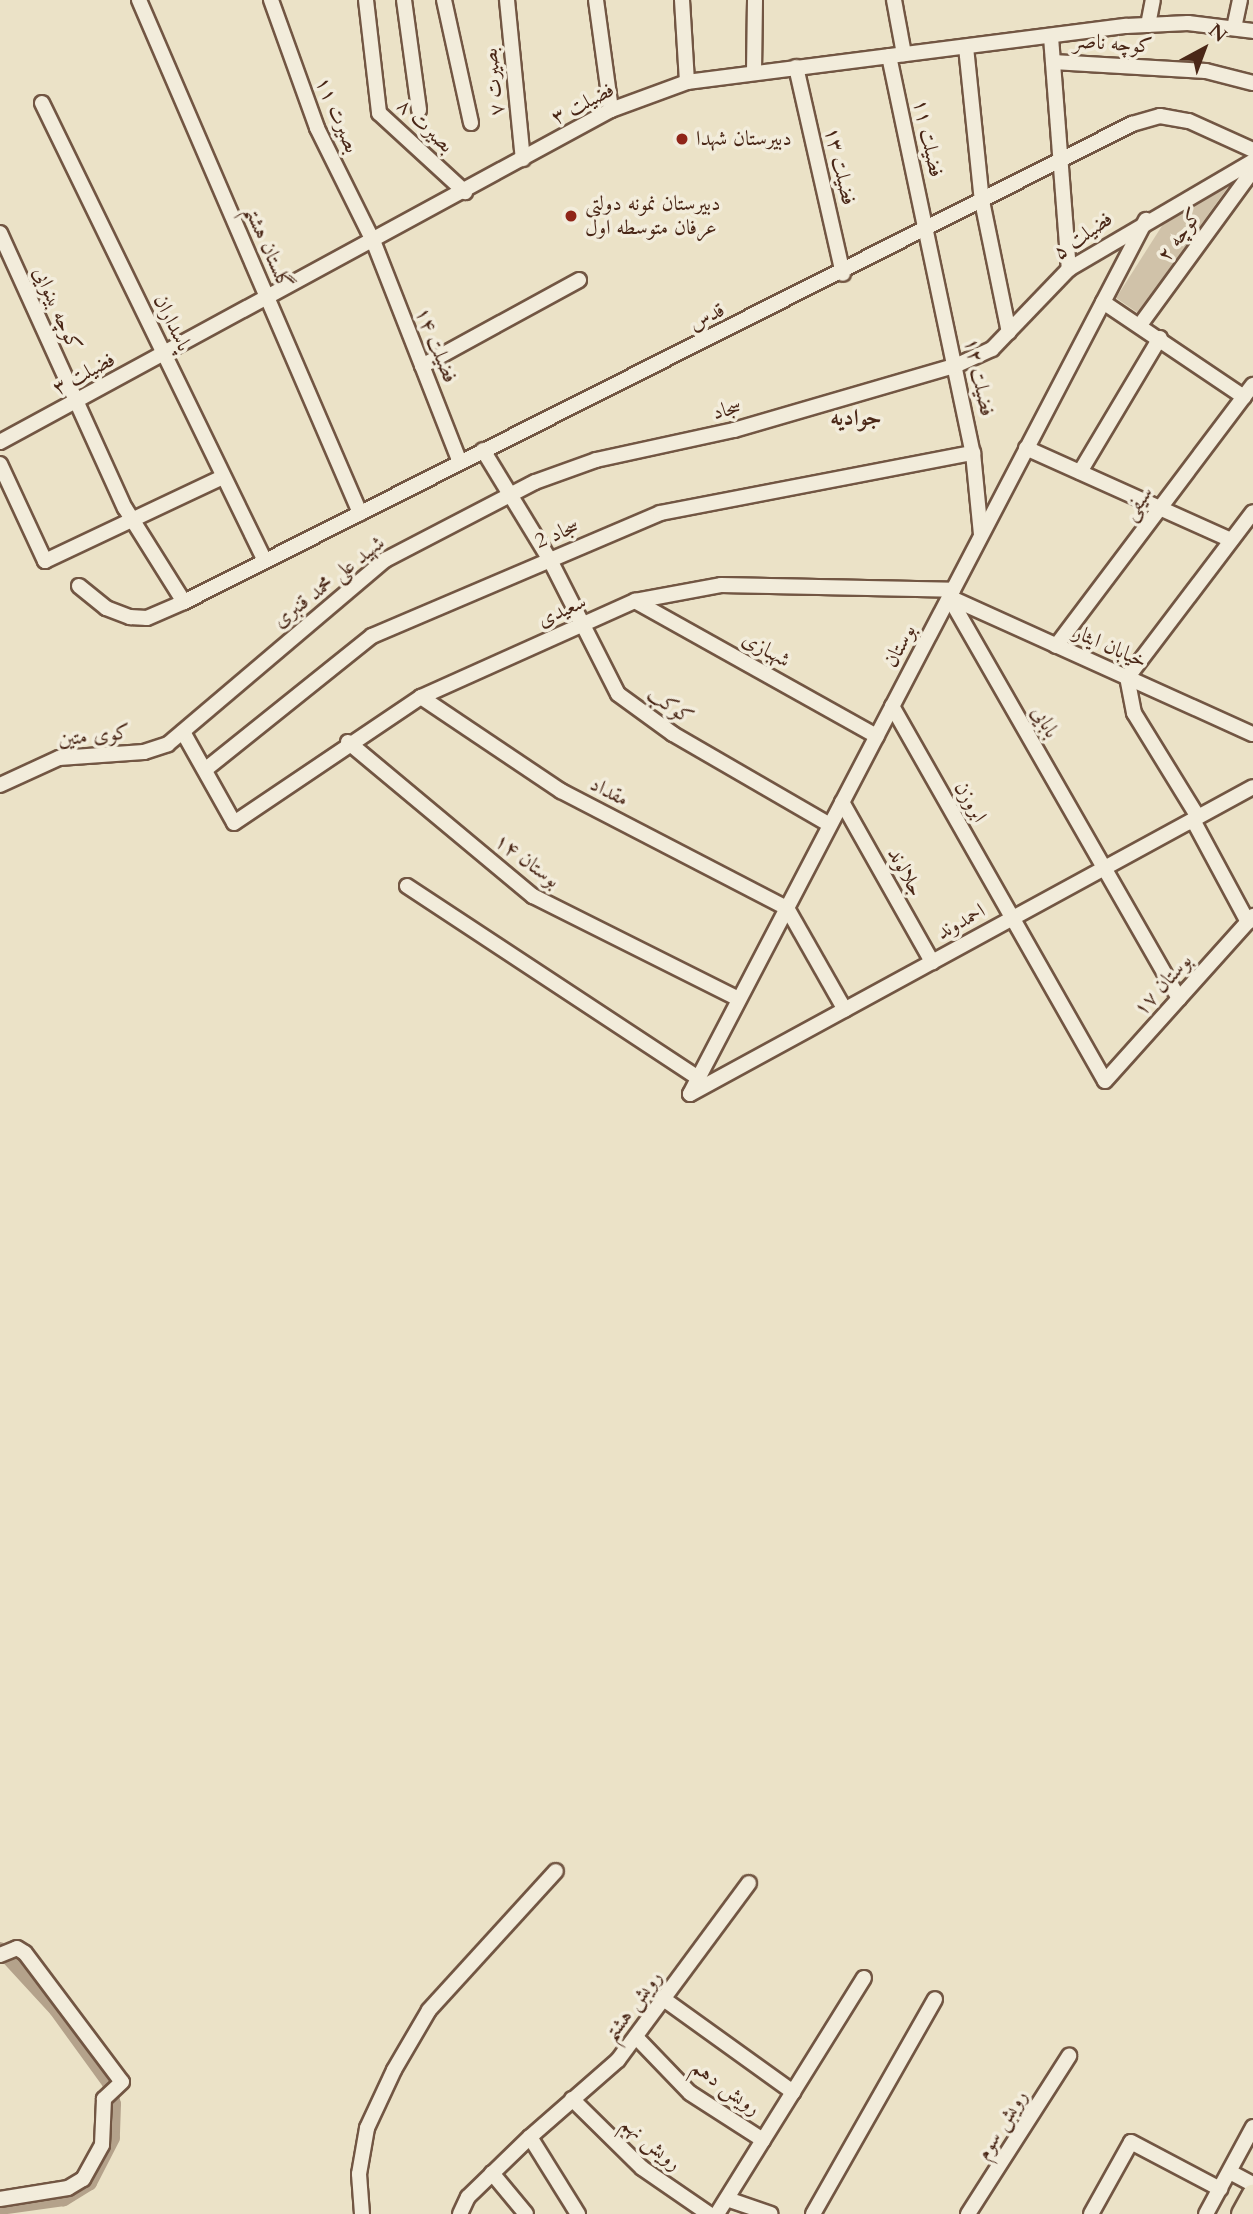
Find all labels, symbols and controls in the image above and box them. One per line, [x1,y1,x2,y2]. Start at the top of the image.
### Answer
north arrow [1169,14,1239,84]
text: N [1203,18,1233,48]
street label: کوچه ناصر [1073,29,1153,59]
street label: بصیرت ۷ [478,47,510,117]
street label: بصیرت ۱۱ [310,73,364,157]
street label: فضیلت ۳ [547,78,619,130]
street label: بصیرت ۸ [392,94,458,158]
street label: فضیلت ۱۱ [907,97,949,179]
street label: فضیلت ۱۳ [819,124,861,208]
place label: دبیرستان شهدا [696,126,792,152]
marker: دبیرستان شهدا [674,131,690,147]
place label: دبیرستان نمونه دولتی عرفان متوسطه اول [585,191,720,241]
street label: گلستان هشتم [238,202,298,294]
street label: کوچه ۲ [1152,203,1208,267]
street label: فضیلت ۵ [1048,206,1118,266]
marker: دبیرستان نمونه دولتی عرفان متوسطه اول [563,208,579,224]
street label: کوچه بینوایی [27,263,87,355]
street label: پاسداران [147,290,197,356]
street label: قدس [685,298,729,336]
street label: فضیلت ۱۴ [409,303,463,387]
street label: فضیلت ۱۲ [958,336,1000,418]
street label: فضیلت ۳ [48,347,120,401]
street label: سجاد [710,394,744,426]
district label: جوادیه [830,404,882,432]
street label: سیفی [1117,481,1159,525]
street label: سجاد 2 [531,514,583,554]
street label: شهید علی محمد قنبری [268,530,390,634]
street label: سعیدی [534,589,590,633]
street label: بوستان [878,620,922,672]
street label: خیابان ایثار [1069,620,1151,674]
street label: شهبازی [737,627,795,673]
street label: کوکب [642,681,698,731]
street label: بابایی [1026,701,1064,743]
street label: کوی متین [57,720,131,752]
street label: مقداد [585,772,633,812]
street label: ابروزن [948,777,992,827]
street label: بوستان ۱۴ [489,828,565,894]
street label: جلالوند [881,843,929,901]
street label: احمدوند [932,898,990,946]
street label: بوستان ۱۷ [1128,949,1198,1021]
street label: رویش هشتم [598,1966,668,2046]
street label: رویش دهم [687,2055,765,2121]
street label: رویش سوم [971,2085,1033,2165]
street label: رویش نهم [616,2112,686,2176]

